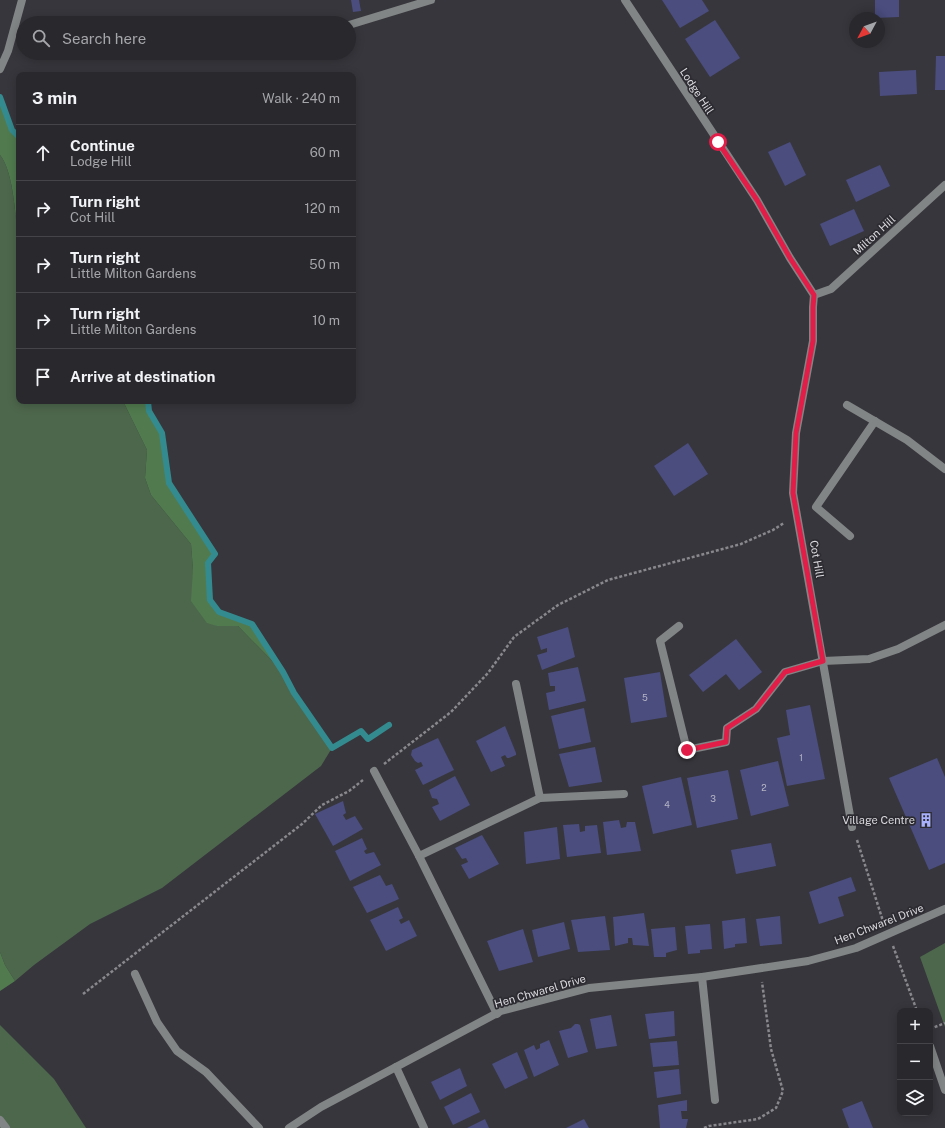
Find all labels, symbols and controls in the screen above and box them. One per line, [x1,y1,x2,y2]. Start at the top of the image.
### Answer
north arrow [849,12,885,48]
search box [16,16,356,60]
icon: search [30,27,52,49]
text: Search here [62,30,146,47]
street label: Lodge Hill [678,66,716,116]
text: 3 min [32,88,77,108]
text: Walk · 240 m [262,91,340,106]
route start [709,133,727,151]
text: Continue [70,137,135,154]
icon: ahead [32,142,54,164]
text: 60 m [310,145,340,160]
text: Lodge Hill [70,154,132,169]
text: Turn right [70,193,140,210]
icon: right [32,198,54,220]
text: 120 m [305,201,340,216]
text: Cot Hill [70,210,115,225]
street label: Milton Hill [850,213,898,257]
text: Turn right [70,249,140,266]
icon: right [32,254,54,276]
text: 50 m [309,257,340,272]
text: Little Milton Gardens [70,266,196,281]
text: Turn right [70,305,140,322]
icon: right [32,310,54,332]
text: 10 m [312,313,340,328]
text: Little Milton Gardens [70,322,196,337]
icon: arrive [32,366,54,388]
text: Arrive at destination [70,368,215,385]
street label: Cot Hill [808,539,826,579]
house number: 5 [642,692,648,703]
route end [678,741,696,759]
house number: 1 [799,752,803,763]
house number: 2 [761,782,767,793]
house number: 3 [710,793,716,804]
house number: 4 [664,799,670,810]
building icon: Village Centre [918,812,934,828]
place label: Village Centre [842,814,915,826]
street label: Hen Chwarel Drive [833,901,925,947]
street label: Hen Chwarel Drive [493,972,587,1010]
map controls [897,1008,933,1116]
button: + [897,1008,933,1044]
button: − [897,1044,933,1080]
button: layers [897,1080,933,1116]

